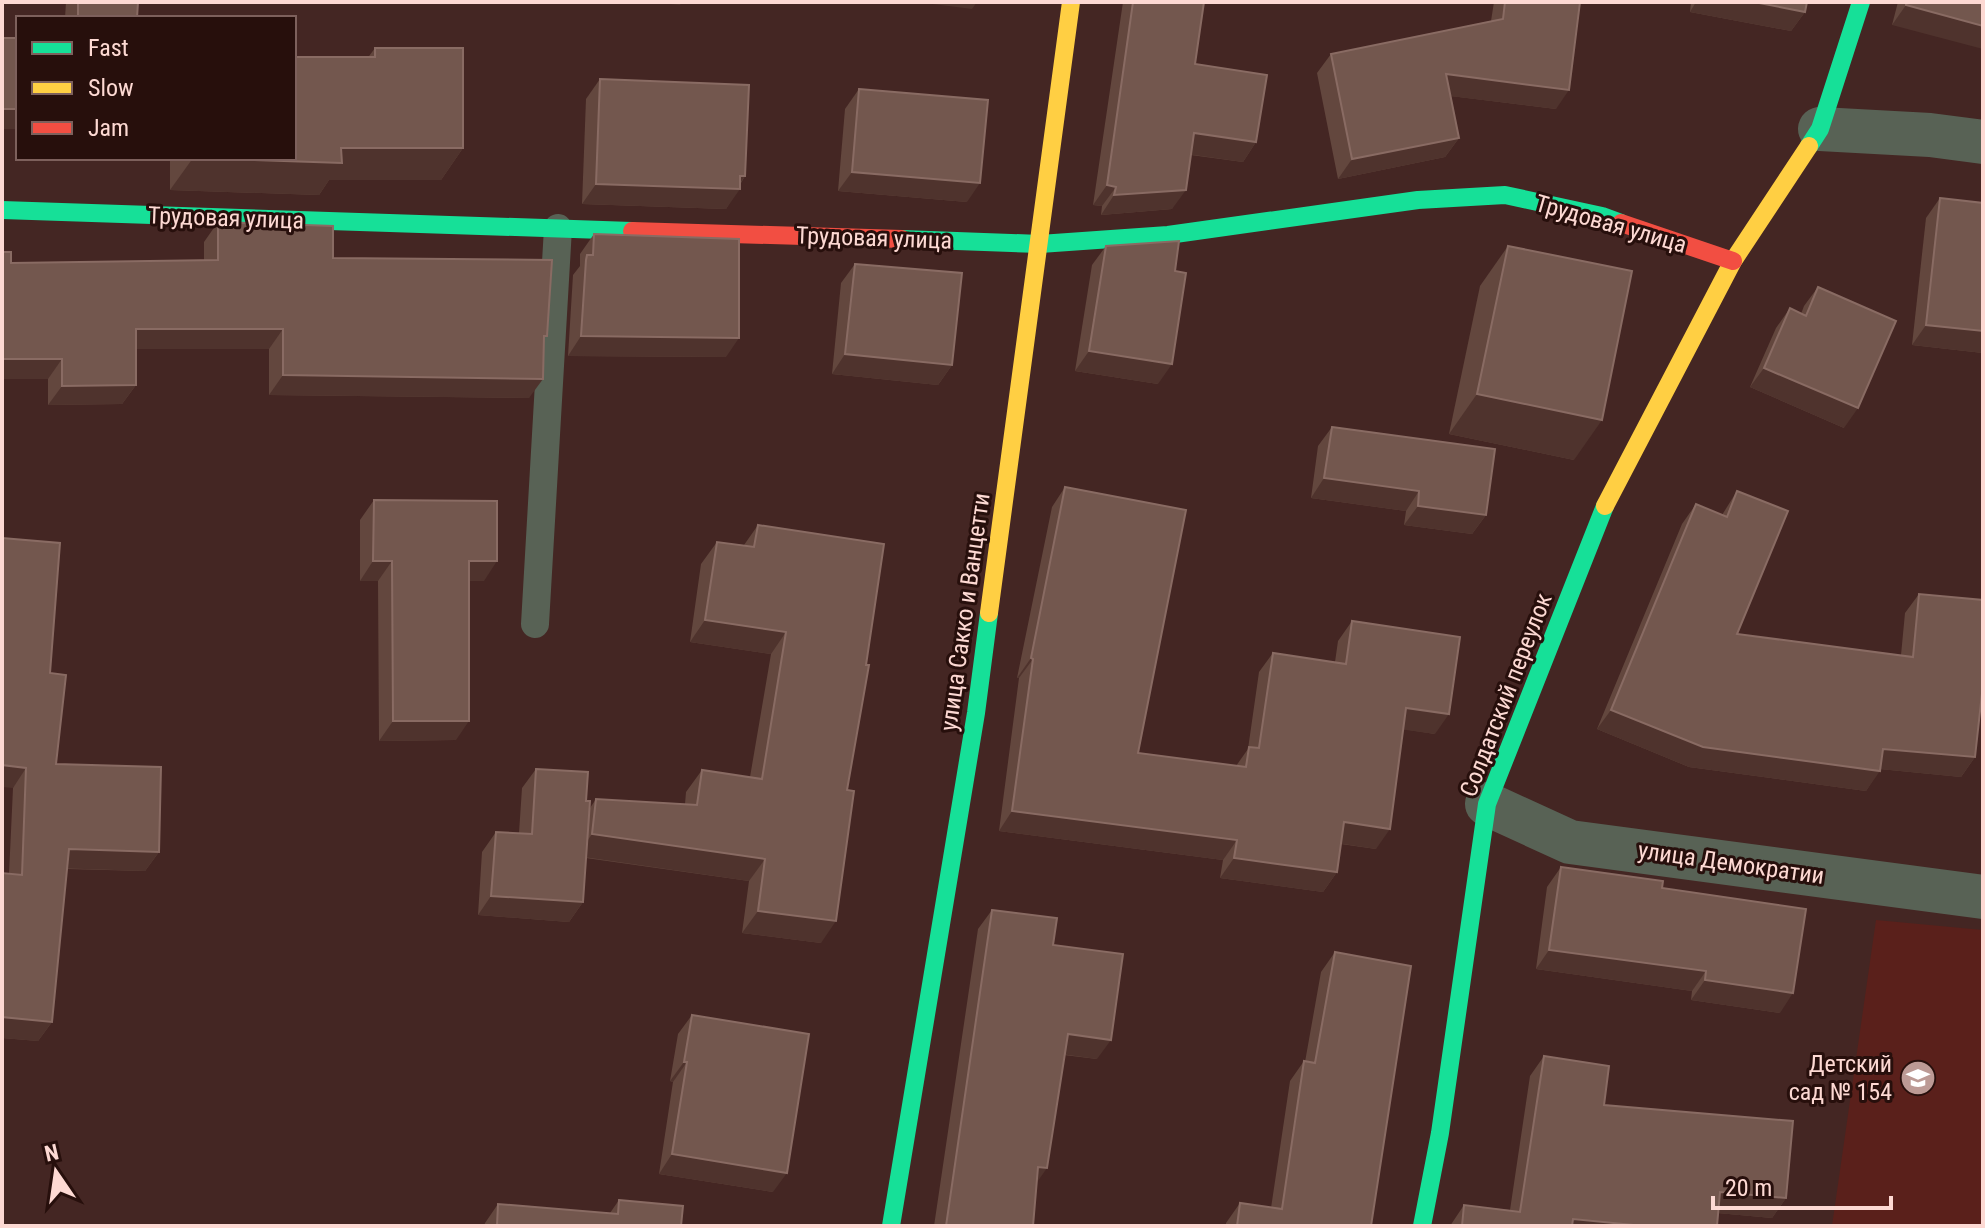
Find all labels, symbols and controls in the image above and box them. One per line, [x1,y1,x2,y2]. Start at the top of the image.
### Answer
legend [16,16,296,160]
text: Fast [88,34,129,62]
text: Slow [88,74,134,102]
text: Jam [88,114,129,142]
street label: Трудовая улица [1532,189,1690,259]
street label: Трудовая улица [148,201,304,235]
street label: Трудовая улица [796,221,952,255]
street label: улица Сакко и Ванцетти [934,491,996,733]
street label: Солдатский переулок [1454,589,1558,801]
street label: улица Демократии [1636,836,1826,890]
place label: Детский сад № 154 [1789,1050,1892,1106]
school or university icon: Детский сад № 154 [1899,1059,1937,1097]
north arrow [16,1132,96,1212]
text: N [42,1139,61,1167]
scale bar [1713,1160,1891,1210]
text: 20 m [1725,1174,1772,1202]

